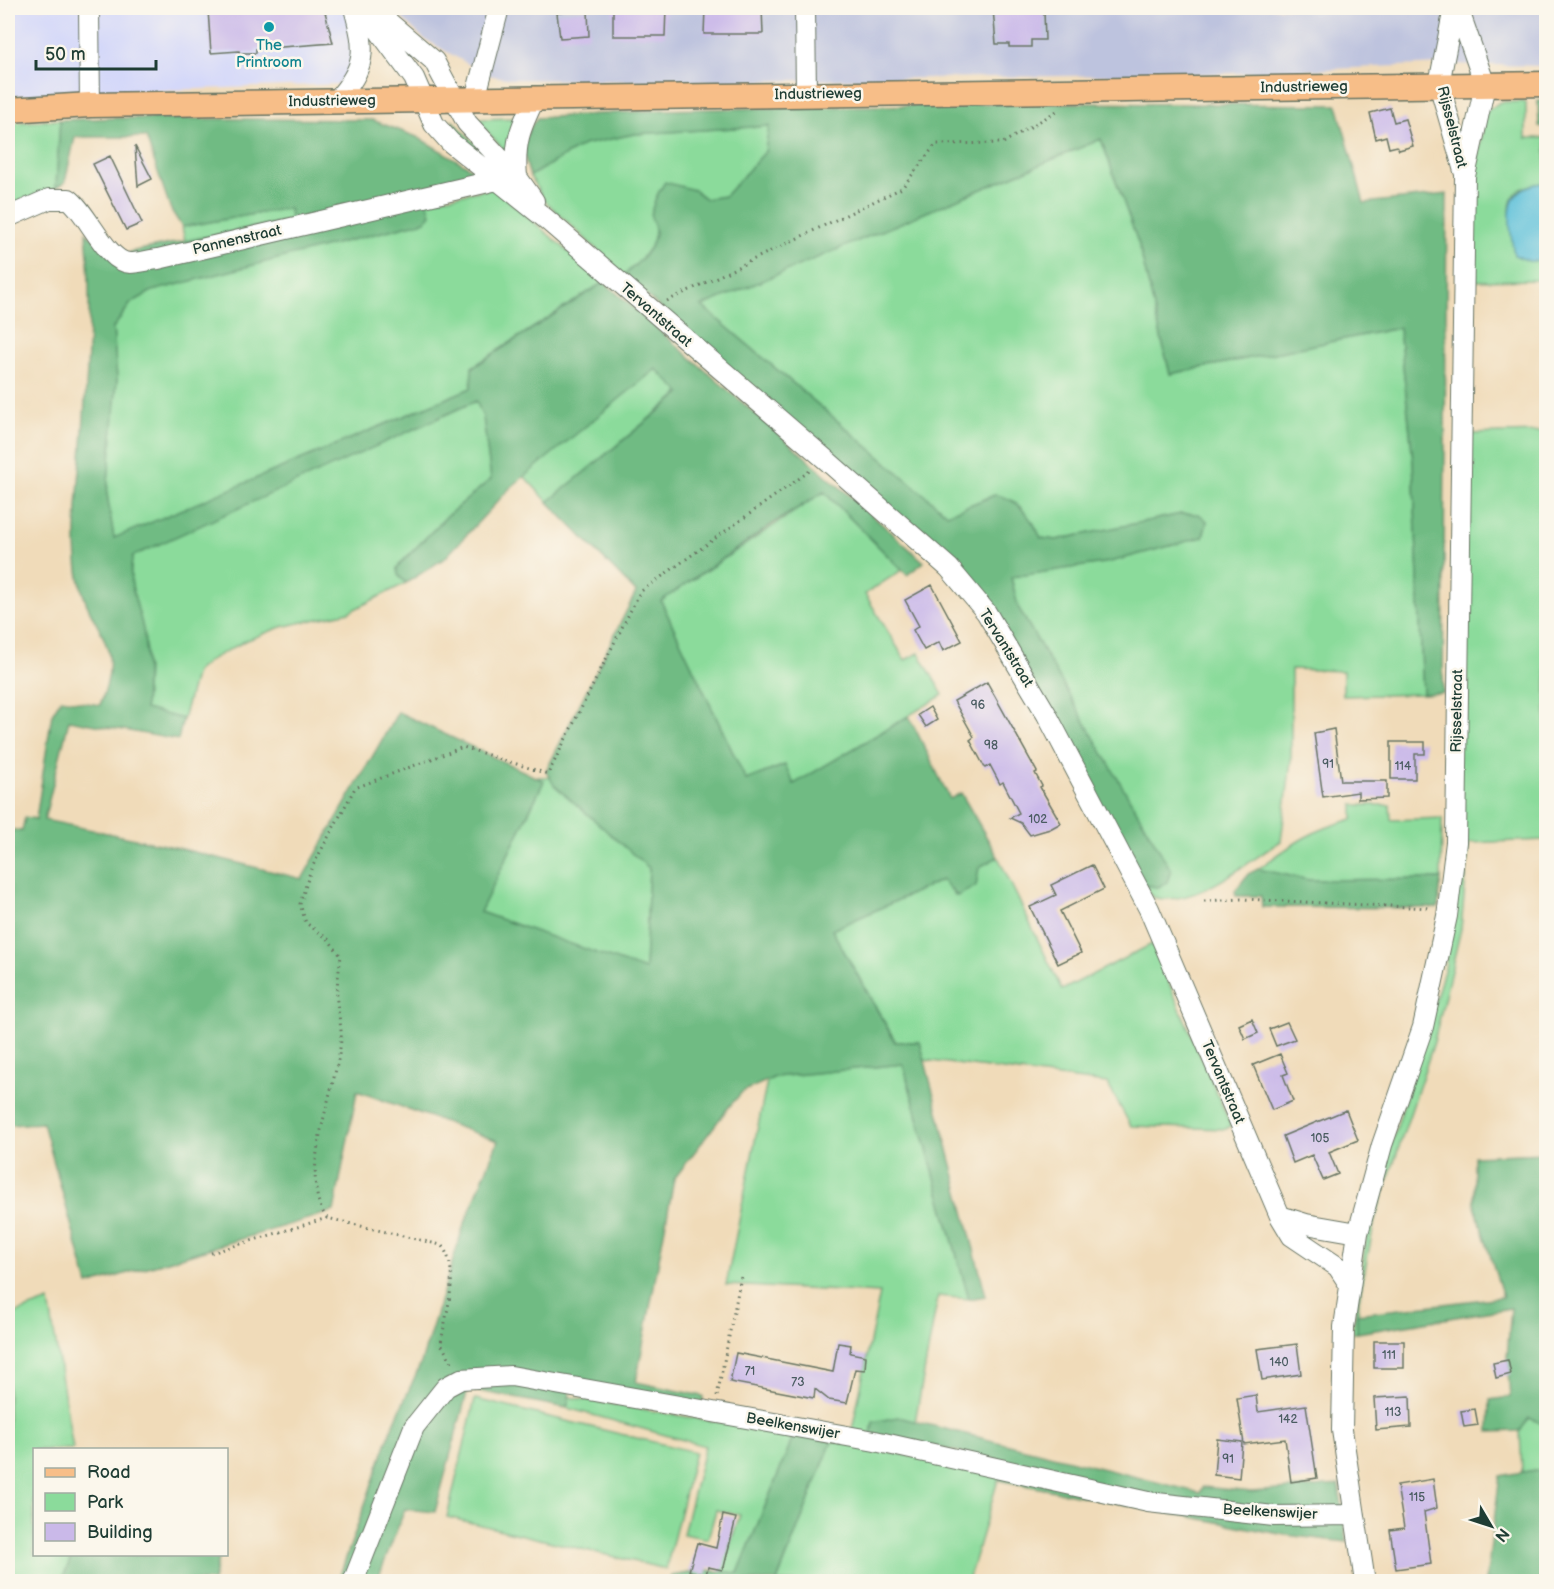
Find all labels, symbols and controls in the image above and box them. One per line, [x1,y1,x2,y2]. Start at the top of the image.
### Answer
marker: The Printroom [262,20,276,34]
scale bar [36,33,156,71]
place label: The Printroom [236,36,302,72]
text: 50 m [45,44,86,65]
street label: Industrieweg [1260,77,1348,97]
street label: Industrieweg [774,84,862,104]
street label: Rijsselstraat [1433,84,1471,170]
street label: Industrieweg [288,91,376,111]
street label: Pannenstraat [191,220,284,259]
street label: Tervantstraat [616,279,696,352]
street label: Tervantstraat [974,605,1038,691]
street label: Rijsselstraat [1447,669,1467,753]
house number: 96 [971,698,985,713]
house number: 98 [984,738,998,753]
house number: 91 [1322,757,1334,772]
house number: 114 [1395,759,1412,774]
house number: 102 [1029,812,1047,827]
street label: Tervantstraat [1197,1037,1249,1127]
house number: 105 [1311,1131,1329,1146]
house number: 111 [1382,1348,1396,1363]
house number: 140 [1269,1355,1289,1370]
house number: 71 [745,1364,755,1379]
house number: 73 [791,1375,805,1390]
house number: 113 [1385,1405,1401,1420]
street label: Beelkenswijer [745,1408,842,1444]
house number: 142 [1278,1412,1298,1427]
legend [33,1448,228,1556]
house number: 91 [1222,1452,1234,1467]
text: Road [87,1462,131,1483]
house number: 115 [1409,1490,1425,1505]
text: Park [87,1492,123,1513]
north arrow [1461,1496,1521,1556]
street label: Beelkenswijer [1222,1500,1318,1524]
text: Building [87,1522,153,1543]
text: N [1490,1524,1513,1545]

